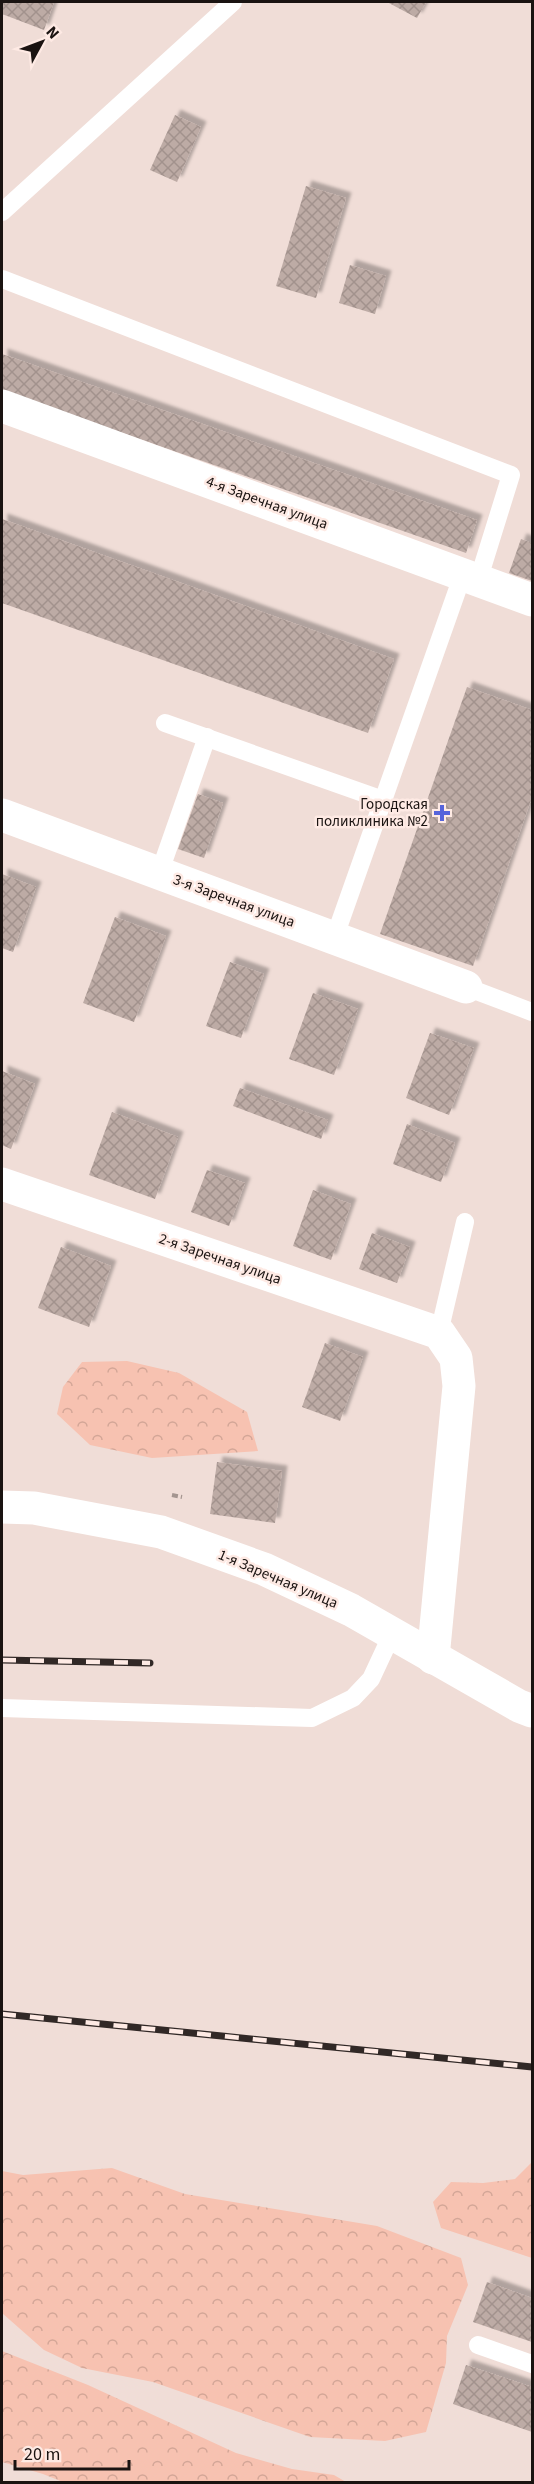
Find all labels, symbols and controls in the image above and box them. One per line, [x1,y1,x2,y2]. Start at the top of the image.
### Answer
north arrow [12,12,72,72]
text: N [41,22,64,44]
street label: 4-я Заречная улица [203,471,331,535]
place label: Городская поликлиника №2 [316,794,428,832]
marker: Городская поликлиника №2 [433,804,451,822]
street label: 3-я Заречная улица [170,869,298,933]
street label: 2-я Заречная улица [156,1228,284,1290]
street label: 1-я Заречная улица [215,1544,341,1614]
scale bar [15,2433,129,2471]
text: 20 m [24,2442,60,2467]

